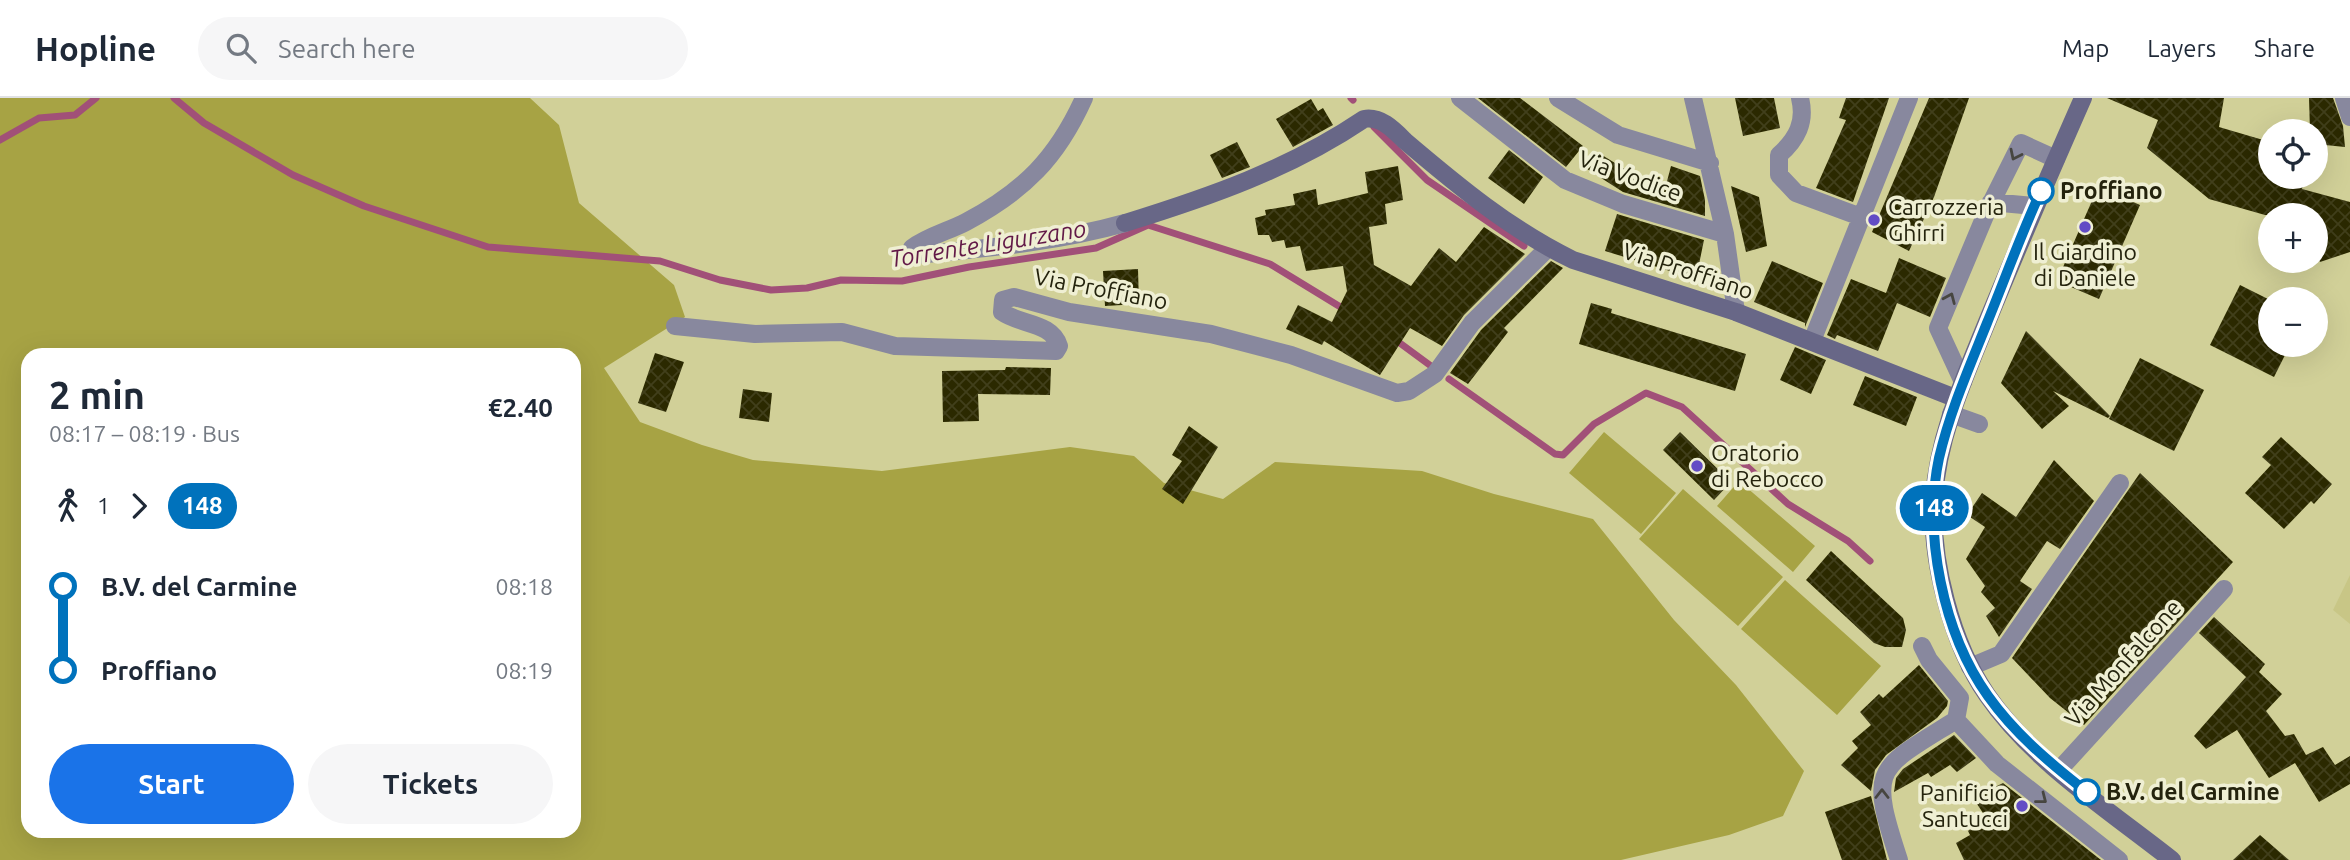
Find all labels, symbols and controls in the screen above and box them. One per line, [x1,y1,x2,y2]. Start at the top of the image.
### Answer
search box [198,17,688,80]
icon: search [222,29,260,67]
text: Hopline [35,30,156,67]
text: Search here [278,34,415,63]
text: Map [2062,35,2109,62]
text: Layers [2147,35,2216,62]
text: Share [2254,35,2315,62]
map controls [2258,119,2328,357]
button: locate [2258,119,2328,189]
street label: Via Vodice [1575,145,1685,206]
one-way arrow [2009,148,2023,160]
marker: Proffiano [2028,178,2054,204]
place label: Proffiano [2060,178,2163,203]
place label: Carrozzeria Ghirri [1888,194,2004,245]
button: + [2258,203,2328,273]
marker: Carrozzeria Ghirri [1866,212,1882,228]
water label: Torrente Ligurzano [888,215,1088,272]
marker: Il Giardino di Daniele [2077,219,2093,235]
street label: Via Proffiano [1620,238,1756,303]
place label: Il Giardino di Daniele [2033,239,2137,290]
street label: Via Proffiano [1032,263,1170,314]
button: − [2258,287,2328,357]
one-way arrow [1942,293,1956,305]
text: 2 min [49,374,145,416]
text: €2.40 [488,393,553,422]
text: 08:17 – 08:19 · Bus [49,421,240,446]
place label: Oratorio di Rebocco [1711,440,1824,491]
marker: Oratorio di Rebocco [1689,458,1705,474]
line badge: 148 [1894,485,1974,531]
icon: walk [49,487,87,525]
icon: forward [120,487,158,525]
text: 148 [182,492,223,519]
text: 1 [97,493,110,518]
text: 148 [1914,494,1954,521]
text: B.V. del Carmine [101,572,297,601]
text: 08:18 [495,574,553,599]
street label: Via Monfalcone [2059,594,2186,731]
text: Proffiano [101,656,217,685]
text: 08:19 [495,658,553,683]
button: Start [49,744,294,824]
button: Tickets [308,744,553,824]
marker: B.V. del Carmine [2074,779,2100,805]
place label: B.V. del Carmine [2106,779,2280,804]
place label: Panificio Santucci [1920,780,2008,831]
one-way arrow [1874,789,1890,799]
one-way arrow [2034,791,2046,804]
marker: Panificio Santucci [2014,798,2030,814]

